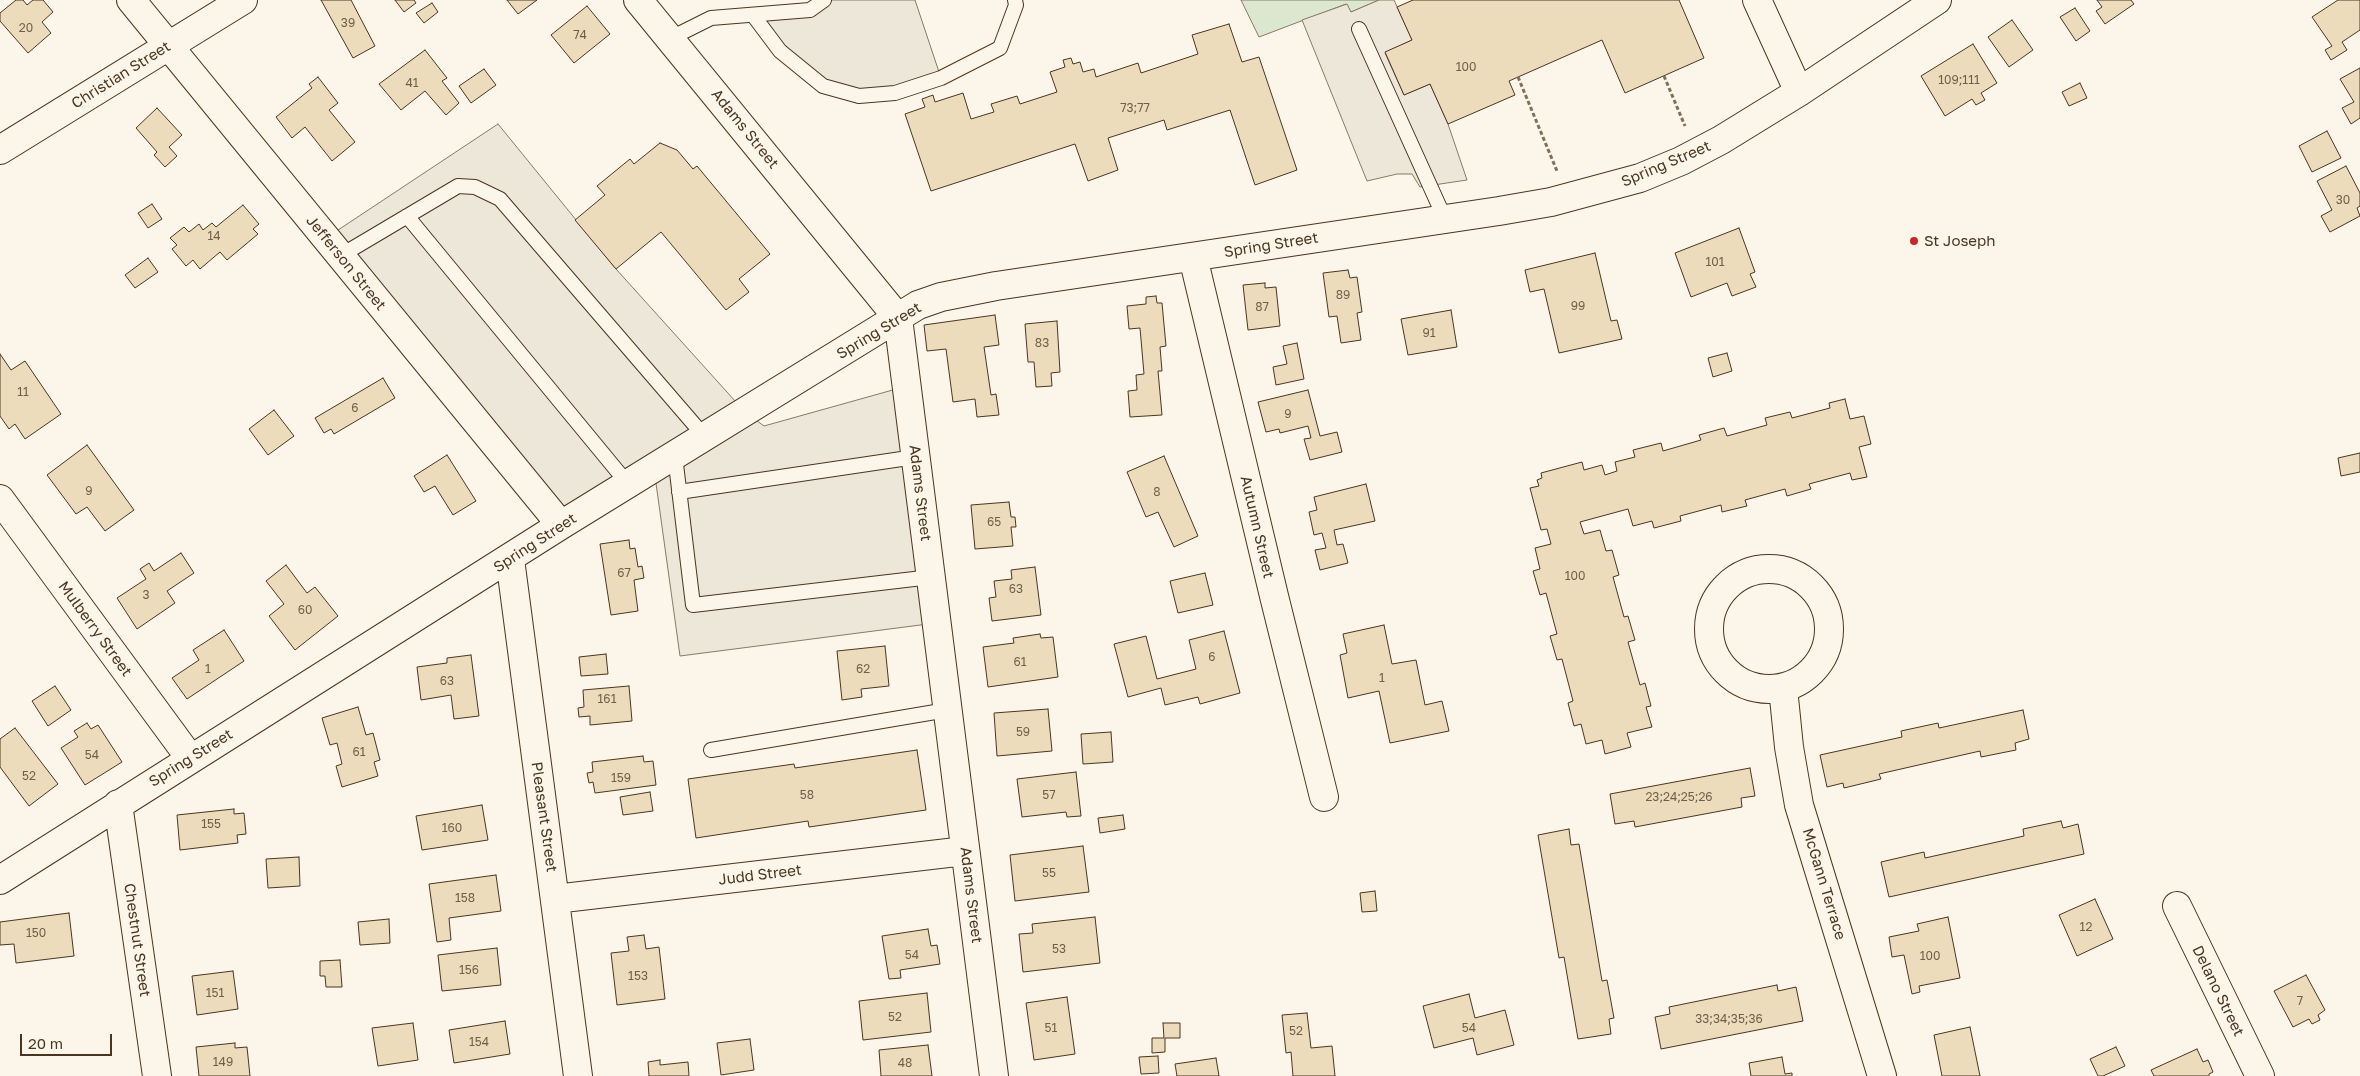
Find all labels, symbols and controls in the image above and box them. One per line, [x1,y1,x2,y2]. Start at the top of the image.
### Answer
house number: 39 [341,16,355,30]
house number: 20 [19,21,33,35]
house number: 74 [573,28,587,42]
street label: Christian Street [68,37,174,113]
house number: 100 [1456,60,1476,74]
house number: 109;111 [1938,73,1980,87]
house number: 41 [405,76,419,90]
street label: Adams Street [707,86,783,172]
house number: 73;77 [1120,101,1150,115]
street label: Spring Street [1619,137,1713,191]
house number: 30 [2336,193,2350,207]
street label: Jefferson Street [302,212,390,314]
house number: 14 [207,229,221,243]
street label: Spring Street [1223,229,1319,261]
place label: St Joseph [1924,232,1995,250]
marker: St Joseph [1908,235,1920,247]
house number: 101 [1705,255,1725,269]
house number: 89 [1336,288,1350,302]
street label: Spring Street [834,299,924,363]
house number: 99 [1571,299,1585,313]
house number: 87 [1255,300,1269,314]
house number: 91 [1422,326,1436,340]
house number: 83 [1035,336,1049,350]
house number: 11 [17,385,29,399]
house number: 6 [351,401,359,415]
house number: 9 [1284,407,1292,421]
street label: Adams Street [905,444,935,542]
street label: Autumn Street [1236,474,1278,580]
house number: 9 [85,484,93,498]
house number: 8 [1153,485,1161,499]
street label: Spring Street [490,510,580,576]
house number: 65 [987,515,1001,529]
house number: 67 [617,566,631,580]
house number: 100 [1565,569,1585,583]
street label: Mulberry Street [54,578,136,680]
house number: 63 [1009,582,1023,596]
house number: 3 [142,588,150,602]
house number: 60 [298,603,312,617]
house number: 6 [1208,650,1216,664]
house number: 61 [1013,655,1027,669]
house number: 1 [205,662,211,676]
house number: 62 [856,662,870,676]
house number: 1 [1379,671,1385,685]
house number: 63 [440,674,454,688]
house number: 161 [598,692,616,706]
street label: Spring Street [146,725,236,791]
house number: 59 [1016,725,1030,739]
house number: 61 [352,745,366,759]
house number: 54 [85,748,99,762]
street label: Pleasant Street [527,761,561,873]
house number: 52 [22,769,36,783]
house number: 159 [611,771,631,785]
house number: 58 [800,788,814,802]
house number: 57 [1042,788,1056,802]
house number: 23;24;25;26 [1645,790,1713,804]
house number: 155 [201,817,221,831]
house number: 160 [442,821,462,835]
street label: McGann Terrace [1798,826,1850,942]
street label: Adams Street [956,846,986,944]
street label: Judd Street [717,861,803,889]
house number: 55 [1042,866,1056,880]
street label: Chestnut Street [120,882,154,998]
house number: 158 [455,891,475,905]
house number: 12 [2080,920,2092,934]
house number: 150 [26,926,46,940]
house number: 53 [1052,942,1066,956]
street label: Delano Street [2188,943,2248,1039]
house number: 54 [905,948,919,962]
house number: 100 [1920,949,1940,963]
house number: 156 [459,963,479,977]
house number: 153 [628,969,648,983]
house number: 151 [206,986,224,1000]
house number: 7 [2297,994,2303,1008]
house number: 52 [888,1010,902,1024]
house number: 33;34;35;36 [1695,1012,1763,1026]
house number: 51 [1045,1021,1057,1035]
house number: 54 [1462,1021,1476,1035]
scale bar [22,1024,115,1056]
house number: 52 [1289,1024,1303,1038]
text: 20 m [28,1034,63,1052]
house number: 154 [469,1035,489,1049]
house number: 149 [213,1055,233,1069]
house number: 48 [898,1056,912,1070]

